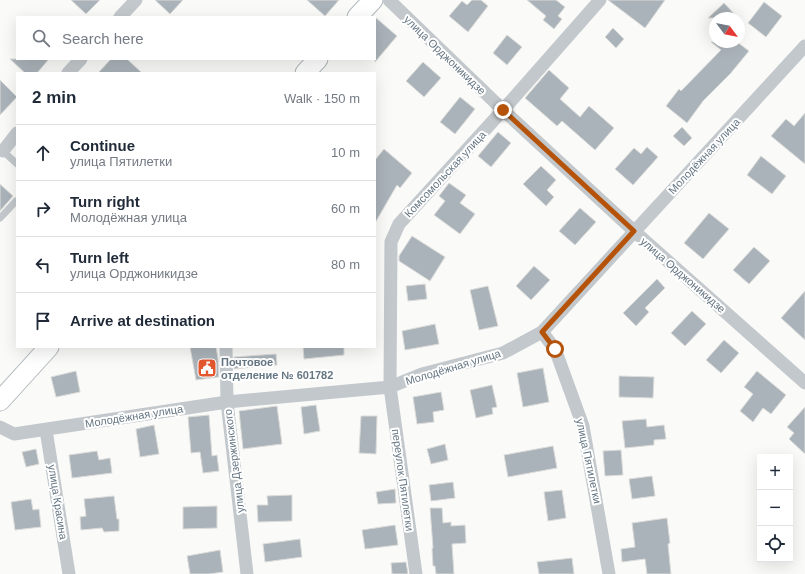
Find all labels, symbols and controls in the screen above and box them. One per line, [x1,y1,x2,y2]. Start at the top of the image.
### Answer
north arrow [709,12,745,48]
street label: улица Орджоникидзе [402,13,488,97]
search box [16,16,376,60]
icon: search [30,27,52,49]
text: Search here [62,30,144,47]
text: 2 min [32,88,76,107]
text: Walk · 150 m [284,91,360,106]
route end [494,101,512,119]
street label: Молодёжная улица [666,115,743,196]
street label: Комсомольская улица [402,128,489,220]
text: Continue [70,137,135,154]
icon: ahead [32,142,54,164]
text: 10 m [331,145,360,160]
text: улица Пятилетки [70,154,172,169]
text: Turn right [70,193,140,210]
icon: right [32,198,54,220]
text: 60 m [331,201,360,216]
text: Молодёжная улица [70,210,187,225]
street label: улица Орджоникидзе [638,235,728,315]
text: Turn left [70,249,129,266]
icon: left [32,254,54,276]
text: 80 m [331,257,360,272]
text: улица Орджоникидзе [70,266,198,281]
icon: arrive [32,310,54,332]
text: Arrive at destination [70,312,215,329]
route start [546,340,564,358]
street label: Молодёжная улица [404,347,503,387]
place label: Почтовое отделение № 601782 [221,356,333,381]
public building icon: Почтовое отделение № 601782 [196,357,218,379]
street label: Молодёжная улица [84,402,185,430]
street label: улица Дзержинского [222,409,246,513]
street label: улица Пятилетки [574,417,604,505]
street label: переулок Пятилетки [390,428,416,532]
map controls [757,454,793,562]
button: + [757,454,793,490]
street label: улица Красина [46,464,70,541]
button: − [757,490,793,526]
button: locate [757,526,793,562]

